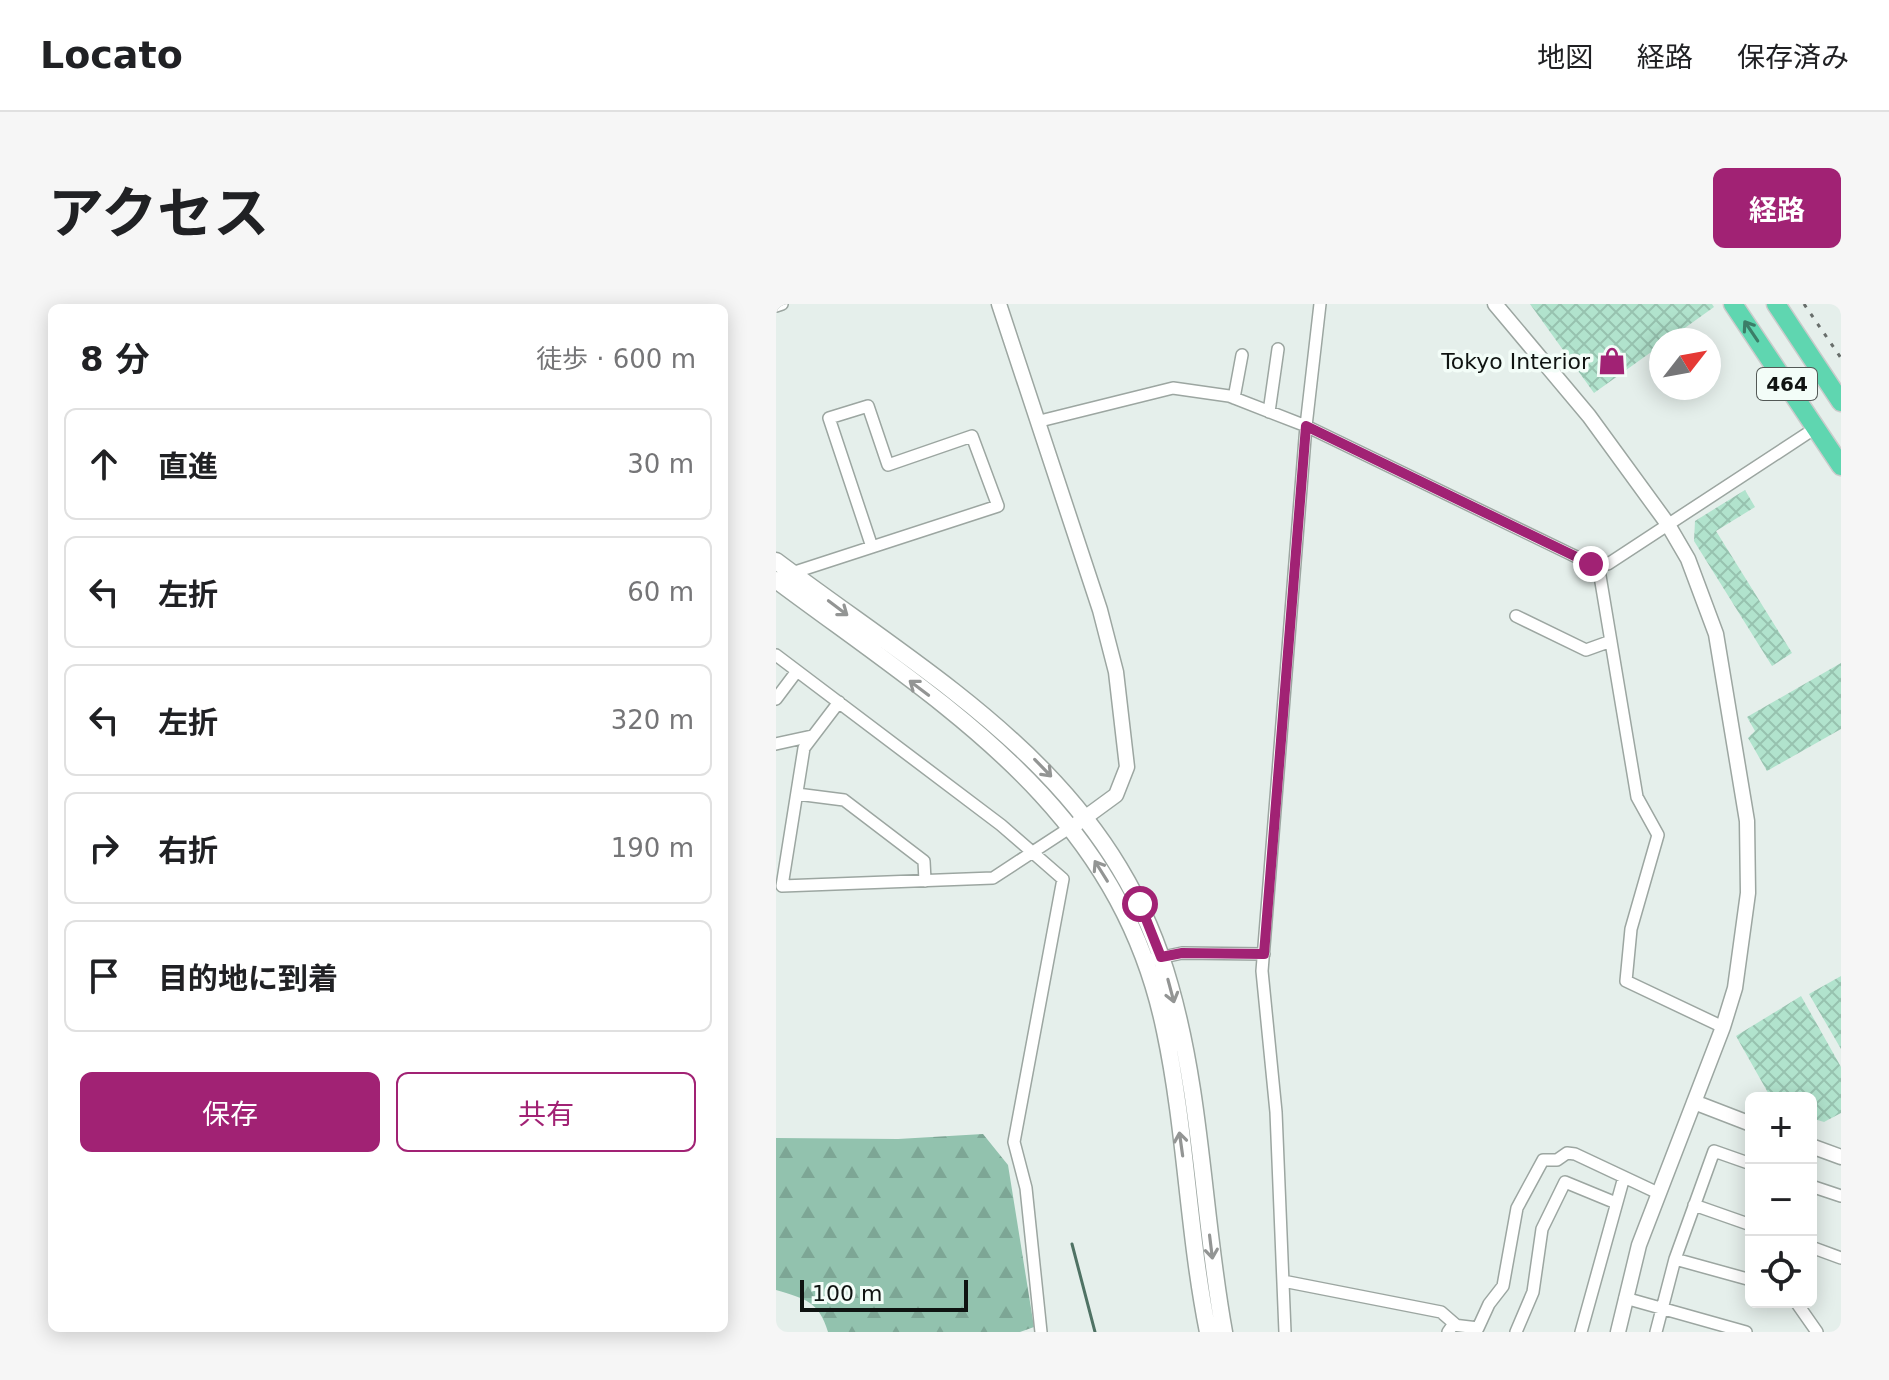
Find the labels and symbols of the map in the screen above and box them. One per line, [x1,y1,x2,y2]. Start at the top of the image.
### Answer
one-way arrow [1743,320,1759,342]
north arrow [1649,328,1721,400]
shop icon: Tokyo Interior [1597,346,1627,376]
place label: Tokyo Interior [1440,349,1591,374]
road number: 464 [1757,368,1817,400]
route end [1573,546,1609,582]
one-way arrow [827,600,849,616]
one-way arrow [909,679,930,696]
one-way arrow [1034,758,1053,778]
one-way arrow [1093,860,1109,882]
route start [1122,886,1158,922]
one-way arrow [1165,977,1180,1003]
one-way arrow [1173,1132,1188,1157]
one-way arrow [1204,1234,1219,1260]
scale bar [800,1276,968,1312]

